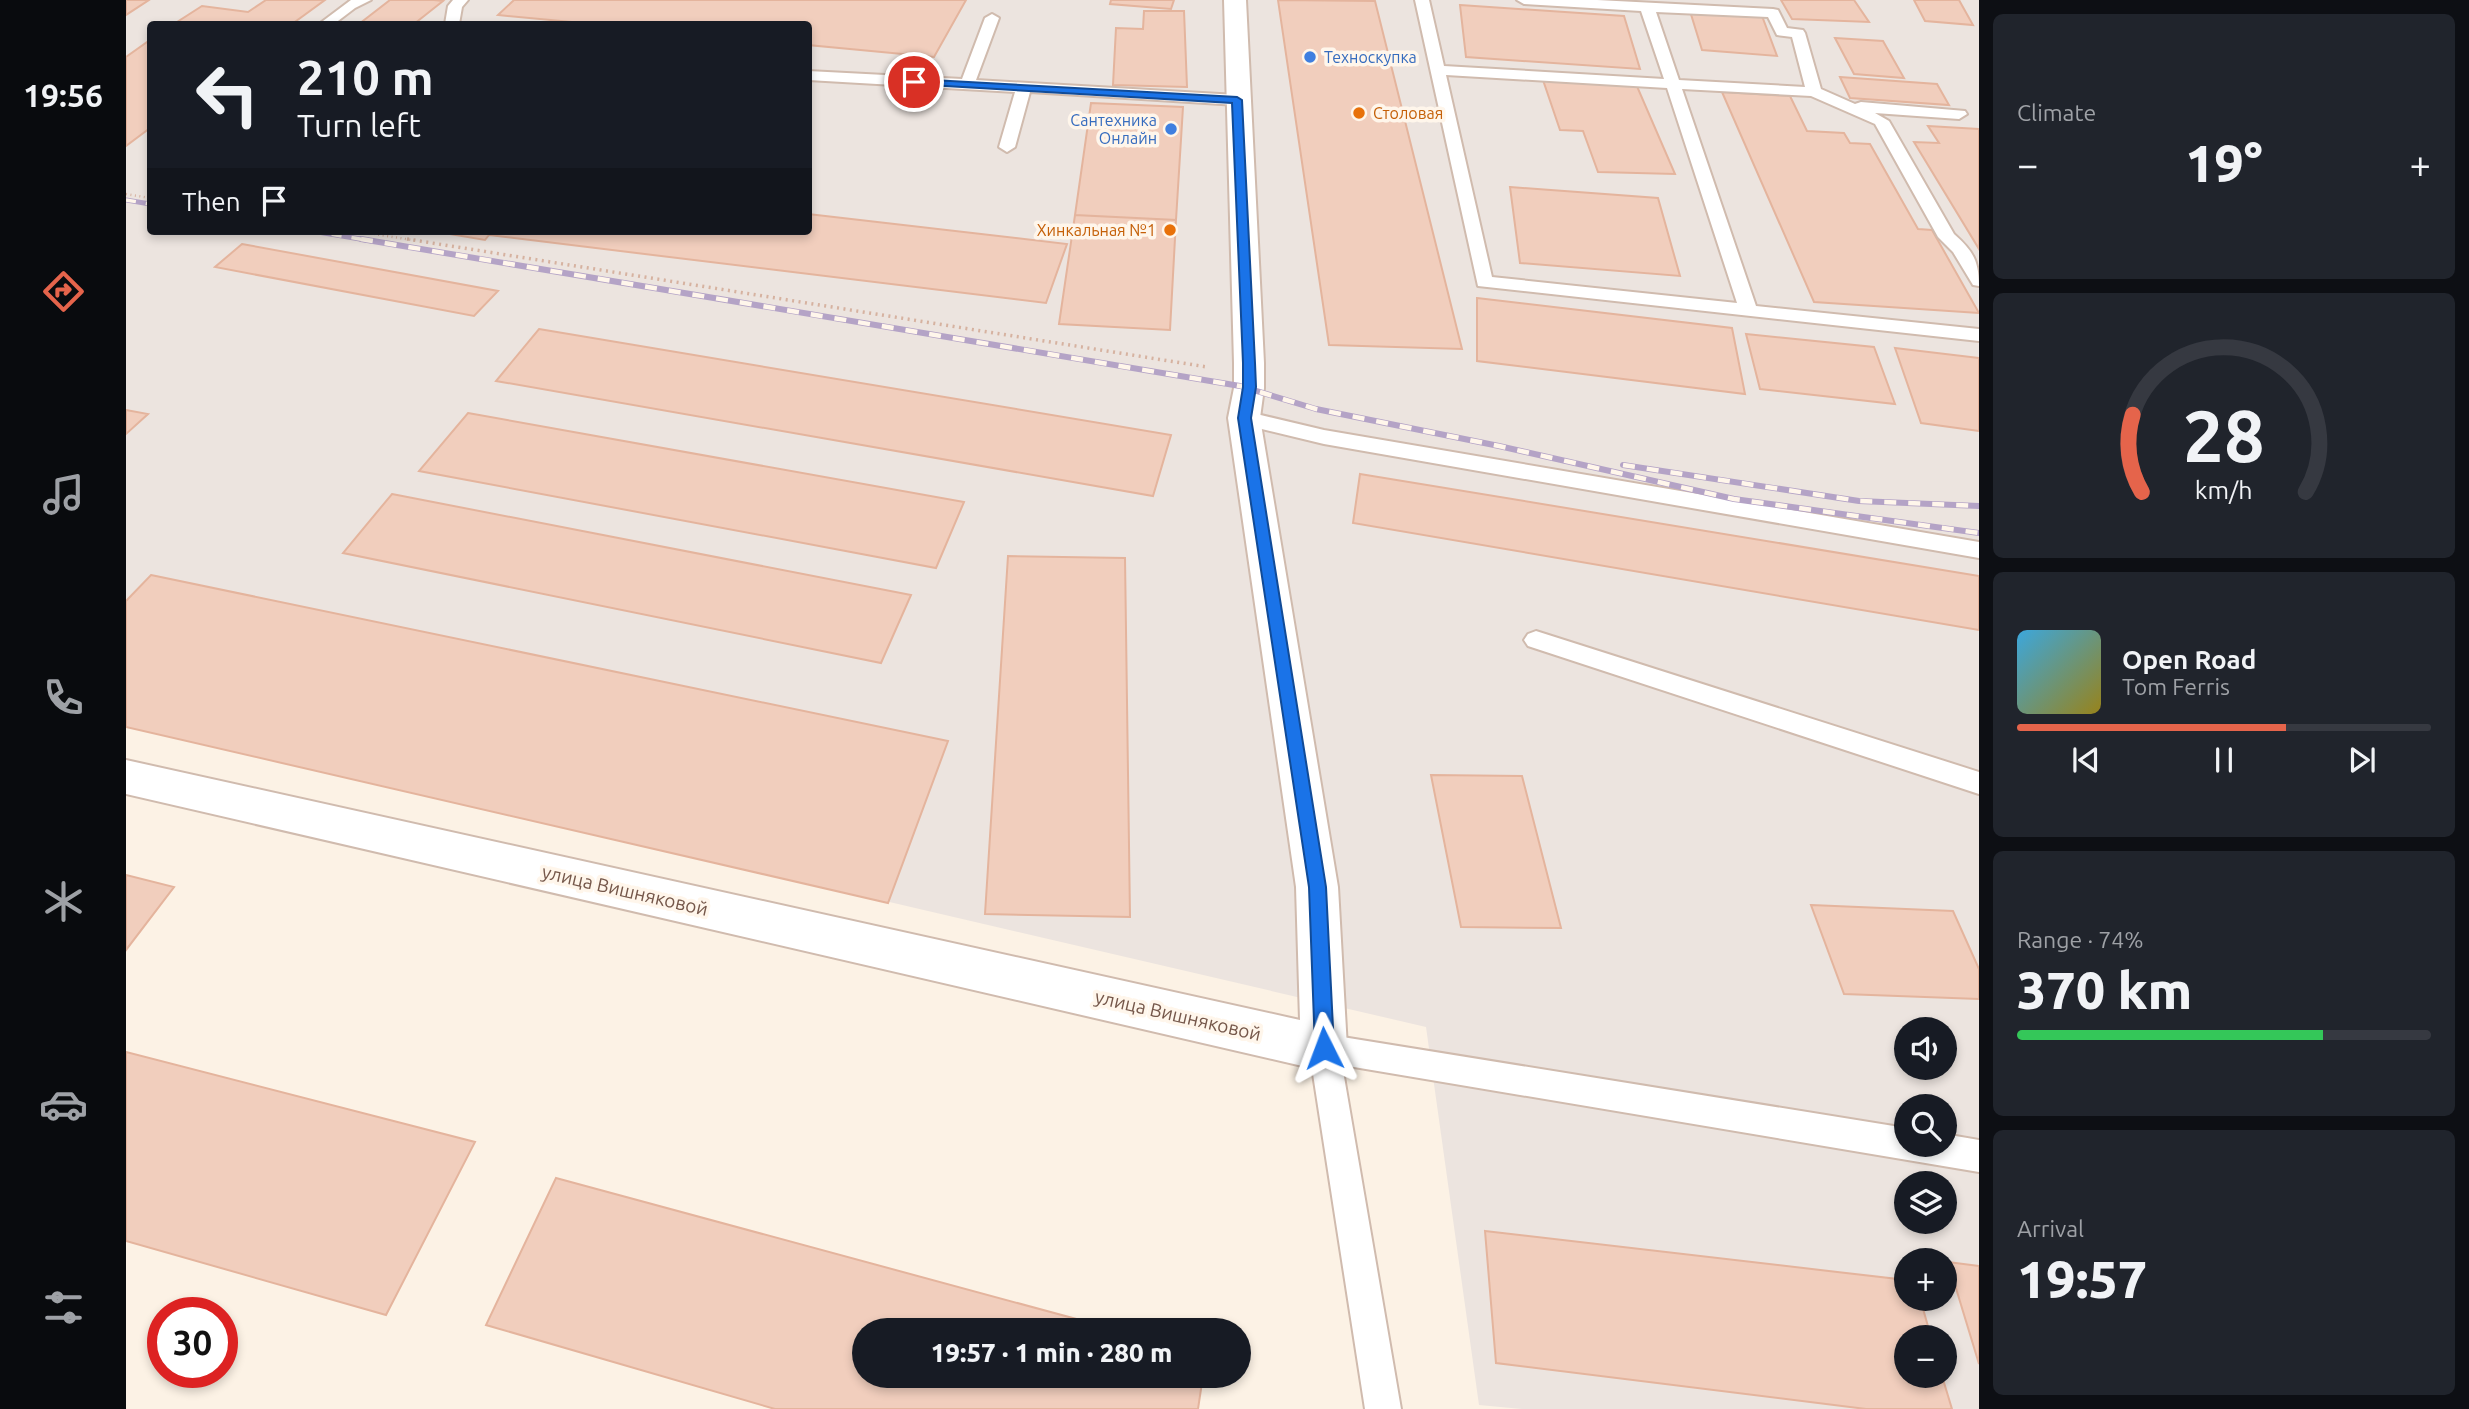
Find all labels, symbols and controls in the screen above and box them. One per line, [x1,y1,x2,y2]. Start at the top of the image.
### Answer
place label: Техноскупка [1324,48,1417,66]
icon: left [182,49,273,140]
text: 210 m [297,49,434,104]
marker: Техноскупка [1302,49,1318,65]
pin [884,52,944,112]
icon: arrive [895,63,933,101]
text: 19:56 [23,77,103,113]
text: Climate [2017,100,2096,125]
place label: Столовая [1373,104,1443,122]
marker: Столовая [1351,105,1367,121]
text: Turn left [297,107,421,143]
place label: Сантехника Онлайн [1070,111,1157,147]
marker: Сантехника Онлайн [1163,121,1179,137]
text: 19° [2185,134,2263,192]
text: − [2017,143,2038,185]
text: + [2410,143,2431,185]
icon: arrive [255,182,293,220]
text: Then [182,187,241,216]
place label: Хинкальная №1 [1037,221,1156,239]
marker: Хинкальная №1 [1162,222,1178,238]
icon: directions [39,267,88,316]
text: 28 [2183,394,2265,476]
icon: music [39,470,88,519]
text: km/h [2195,475,2253,503]
text: Open Road [2122,645,2256,674]
icon: phone [39,673,88,722]
text: Tom Ferris [2122,674,2230,699]
icon: previous [2067,741,2105,779]
icon: pause [2205,741,2243,779]
icon: next [2343,741,2381,779]
street label: улица Вишняковой [540,860,710,920]
icon: climate [39,877,88,926]
text: Range · 74% [2017,927,2144,952]
text: 370 km [2017,961,2192,1019]
street label: улица Вишняковой [1093,985,1263,1045]
position arrow [1287,1011,1361,1085]
map controls [1894,1017,1957,1388]
button: sound [1894,1017,1957,1080]
icon: car [39,1080,88,1129]
button: search [1894,1094,1957,1157]
button: layers [1894,1171,1957,1234]
text: Arrival [2017,1216,2084,1241]
button: + [1894,1248,1957,1311]
text: 19:57 [2017,1250,2147,1308]
icon: filters [39,1283,88,1332]
speed limit sign: 30 [147,1297,238,1388]
button: − [1894,1325,1957,1388]
text: 19:57 · 1 min · 280 m [931,1338,1172,1367]

